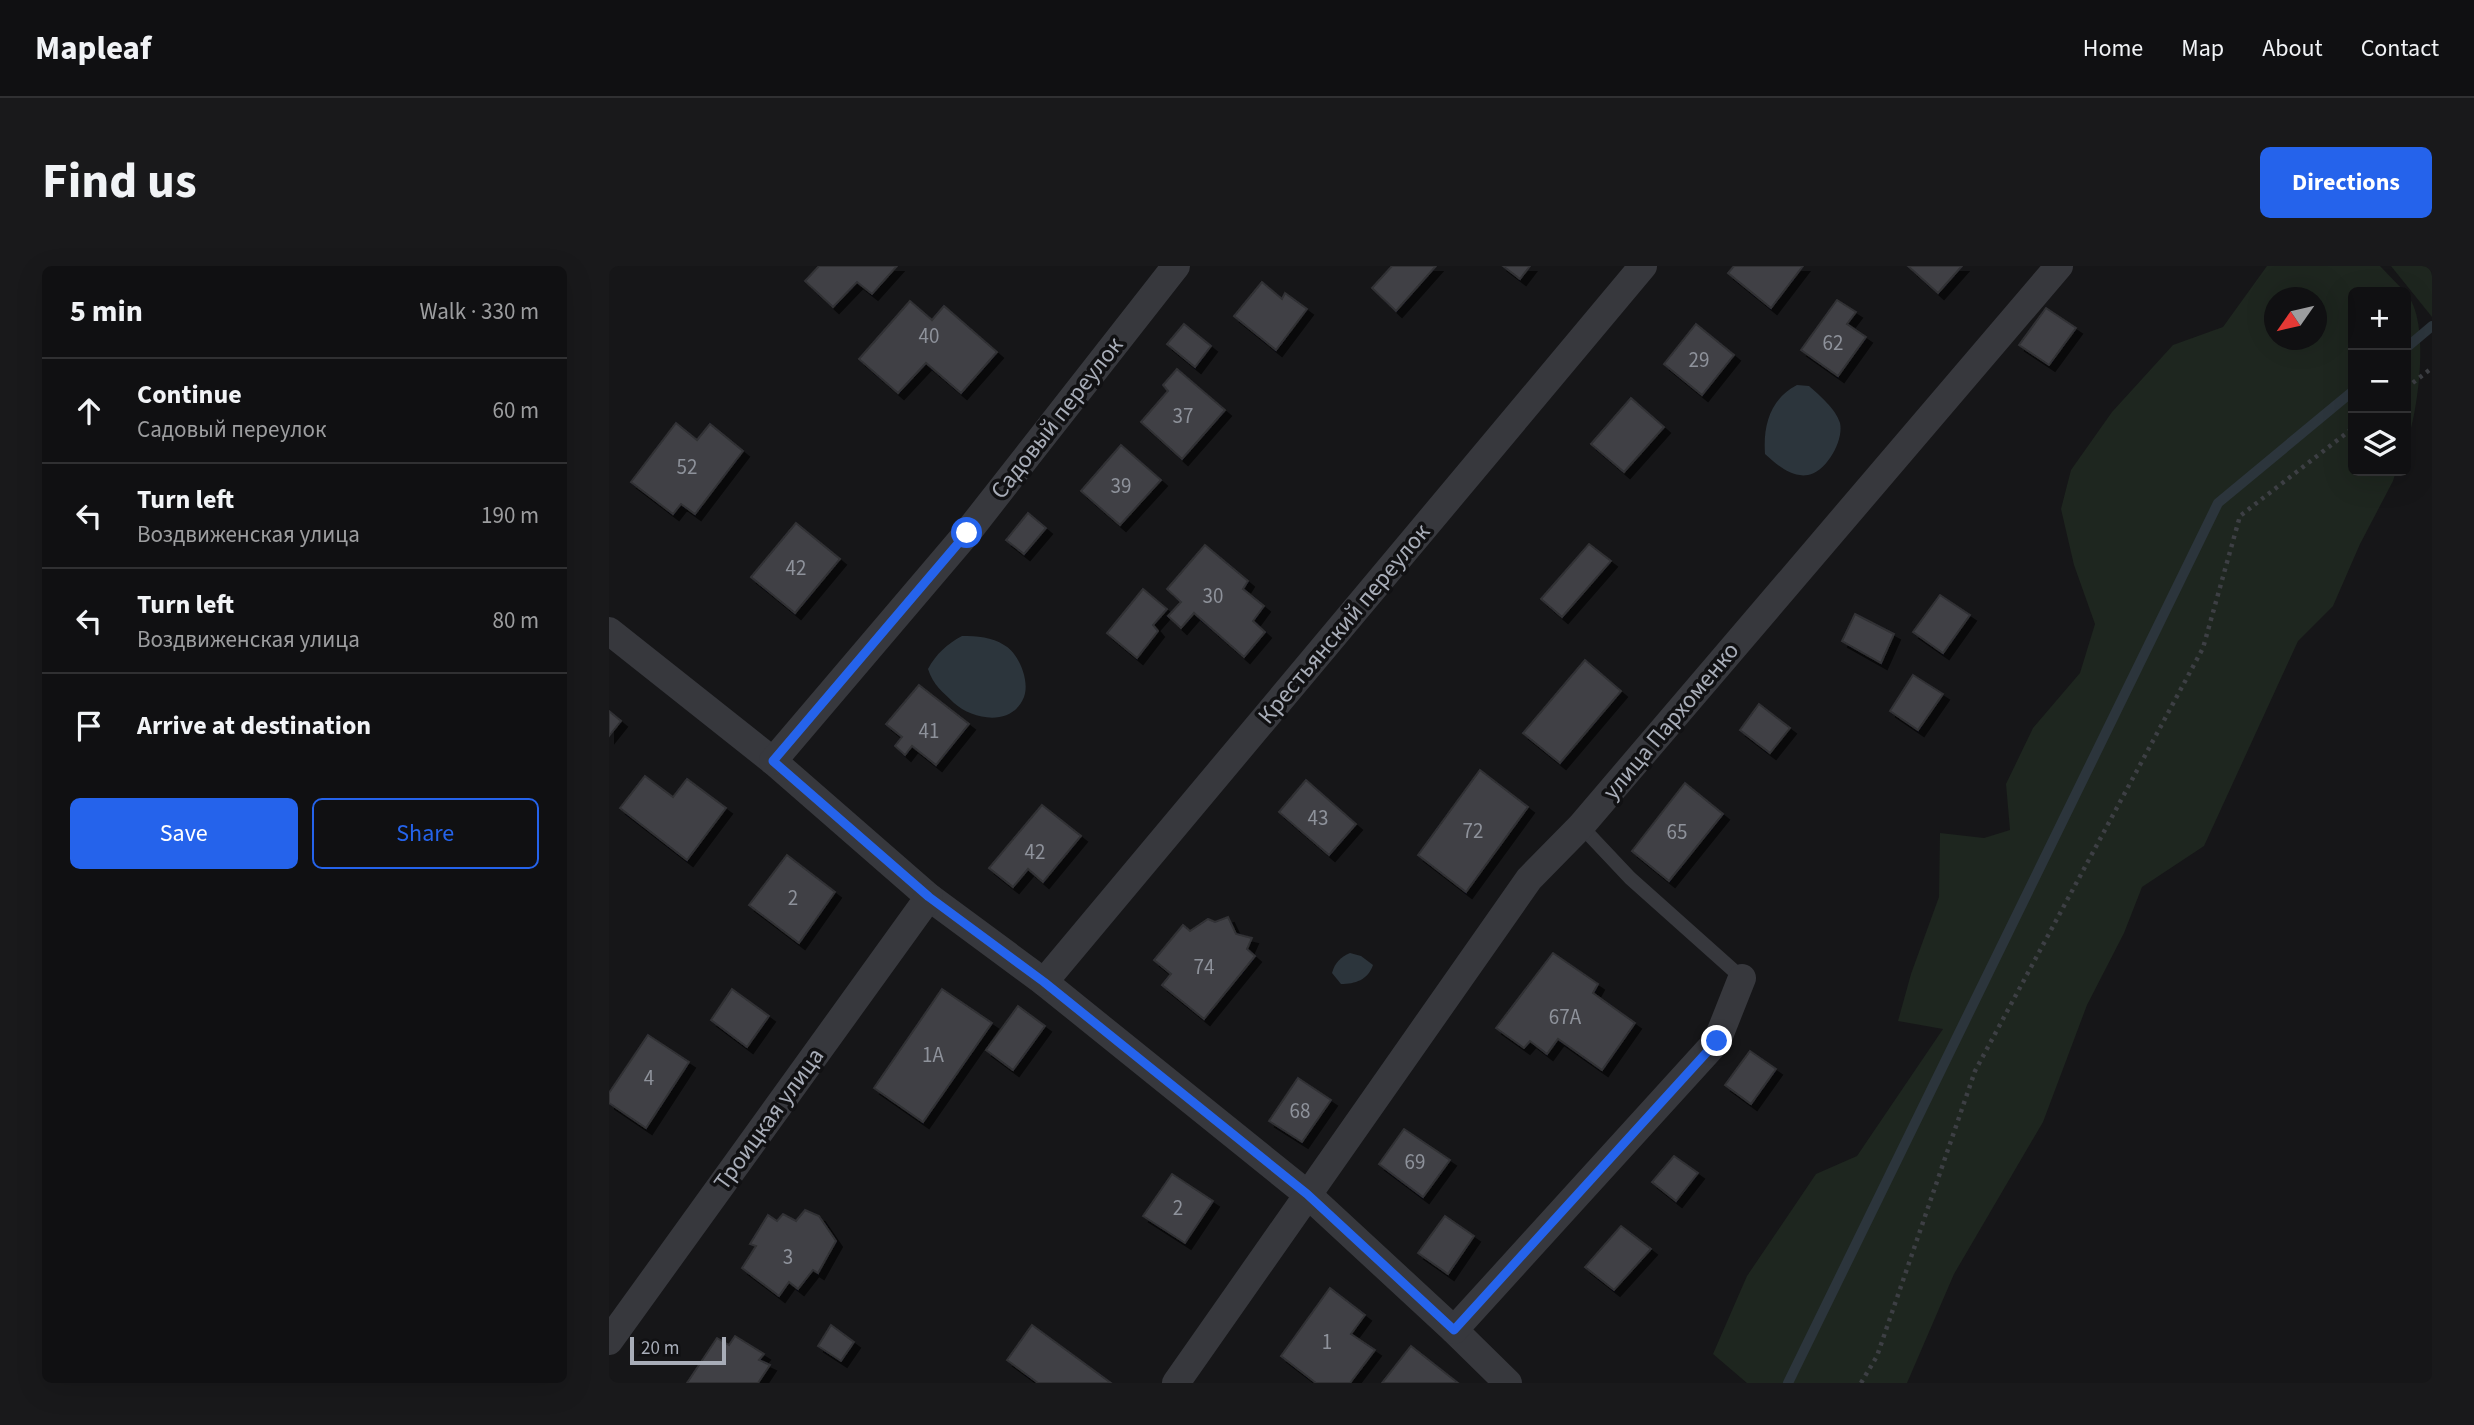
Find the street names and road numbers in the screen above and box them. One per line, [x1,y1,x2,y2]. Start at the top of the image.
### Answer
street label: Садовый переулок [982,329,1132,507]
street label: Крестьянский переулок [1250,516,1439,732]
street label: улица Пархоменко [1594,634,1748,808]
street label: Троицкая улица [705,1040,833,1198]

